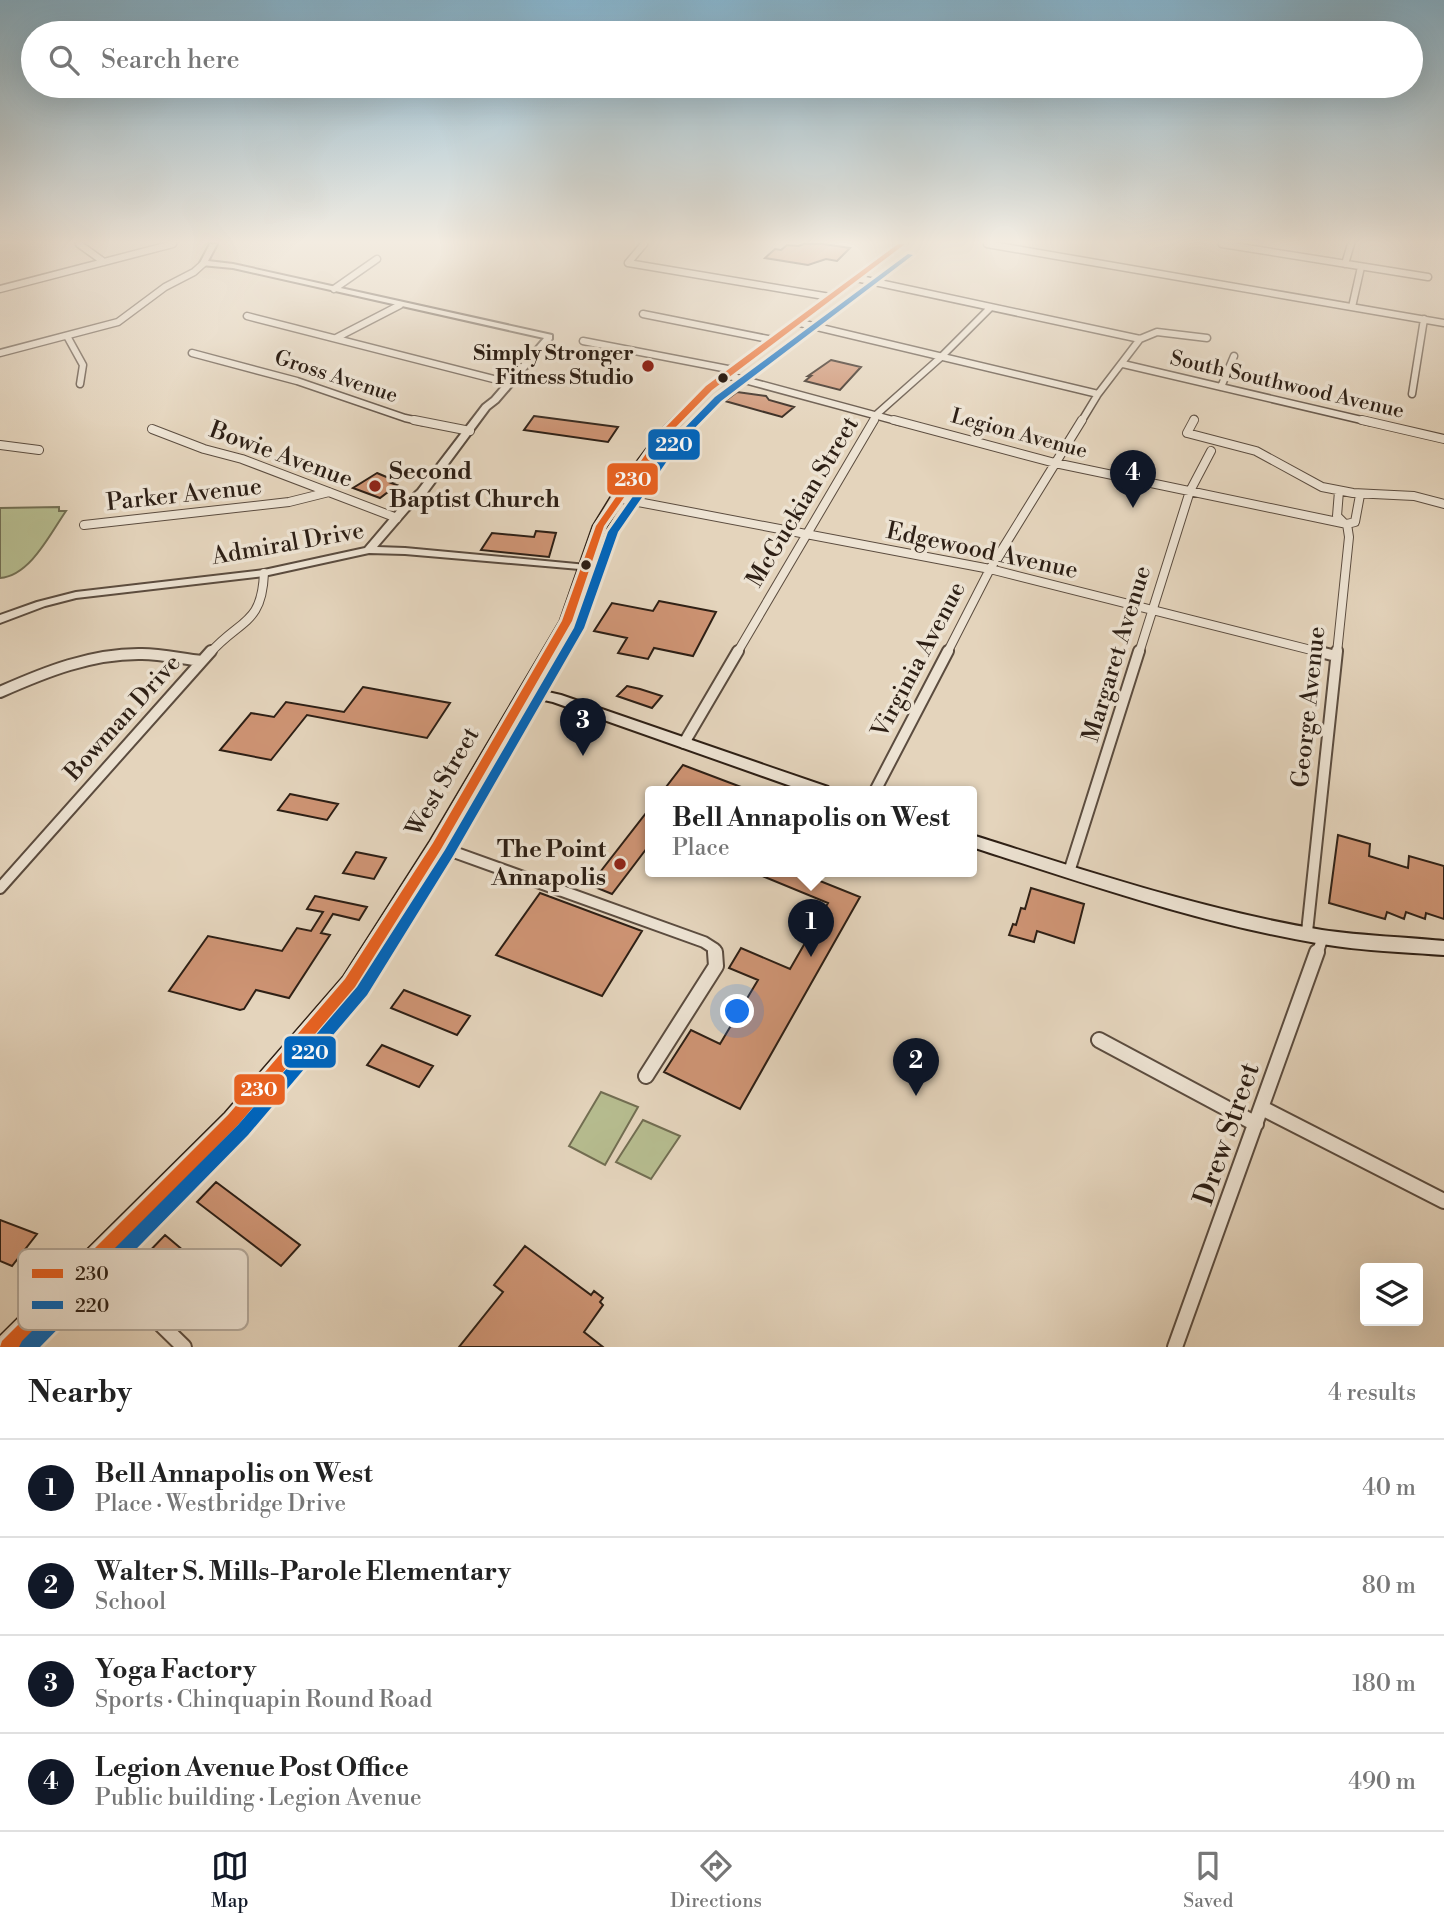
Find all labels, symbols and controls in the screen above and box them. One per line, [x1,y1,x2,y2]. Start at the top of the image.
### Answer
search box [21,21,1423,98]
icon: search [45,41,83,79]
text: Search here [101,44,240,76]
place label: Simply Stronger Fitness Studio [473,341,634,391]
street label: Gross Avenue [271,345,401,409]
street label: South Southwood Avenue [1167,345,1407,425]
marker: Simply Stronger Fitness Studio [640,358,656,374]
unlabelled marker [716,371,730,385]
street label: Legion Avenue [948,403,1090,465]
street label: McGuckian Street [740,411,866,593]
street label: Bowie Avenue [204,415,357,495]
line badge: 220 [647,428,701,461]
text: 220 [655,433,693,457]
pin: 4 [1110,450,1156,508]
place label: Second Baptist Church [389,457,560,515]
line badge: 230 [606,462,659,496]
text: 230 [614,468,652,492]
street label: Parker Avenue [105,472,263,518]
marker: Second Baptist Church [367,478,383,494]
street label: Admiral Drive [208,516,367,572]
street label: Edgewood Avenue [883,516,1081,586]
unlabelled marker [579,558,593,572]
street label: Margaret Avenue [1076,562,1158,746]
street label: Virginia Avenue [865,577,973,744]
street label: George Avenue [1286,625,1332,789]
street label: Bowman Drive [58,649,188,788]
pin: 3 [560,698,606,756]
street label: West Street [399,721,487,843]
popup [645,786,977,877]
text: Bell Annapolis on West [672,802,950,834]
text: Place [672,834,730,862]
place label: The Point Annapolis [490,835,606,893]
marker: The Point Annapolis [612,856,628,872]
pin: 1 [788,899,834,957]
your location [720,994,754,1028]
line badge: 220 [283,1035,337,1069]
pin: 2 [893,1038,939,1096]
text: 220 [291,1041,329,1065]
street label: Drew Street [1186,1058,1268,1210]
line badge: 230 [233,1073,286,1106]
text: 230 [240,1078,278,1102]
legend [18,1249,248,1330]
text: 230 [75,1262,109,1286]
map controls [1360,1263,1423,1326]
button: layers [1360,1263,1423,1326]
text: 220 [75,1294,109,1318]
text: Nearby [28,1374,132,1412]
text: 4 results [1328,1379,1416,1407]
text: Bell Annapolis on West [95,1458,373,1490]
text: 1 [45,1474,57,1502]
text: 40 m [1362,1474,1416,1502]
text: Place · Westbridge Drive [95,1490,346,1518]
text: Walter S. Mills-Parole Elementary [95,1556,511,1588]
text: 2 [44,1572,58,1600]
text: 80 m [1362,1572,1416,1600]
text: School [95,1588,166,1616]
text: Yoga Factory [95,1654,256,1686]
text: 3 [44,1670,58,1698]
text: 180 m [1352,1670,1416,1698]
text: Sports · Chinquapin Round Road [95,1686,432,1714]
text: Legion Avenue Post Office [95,1752,409,1784]
text: 4 [43,1768,59,1796]
text: 490 m [1348,1768,1416,1796]
text: Public building · Legion Avenue [95,1784,422,1812]
tab: Map [211,1847,249,1913]
tab: Directions [670,1847,762,1913]
tab: Saved [1183,1847,1233,1913]

